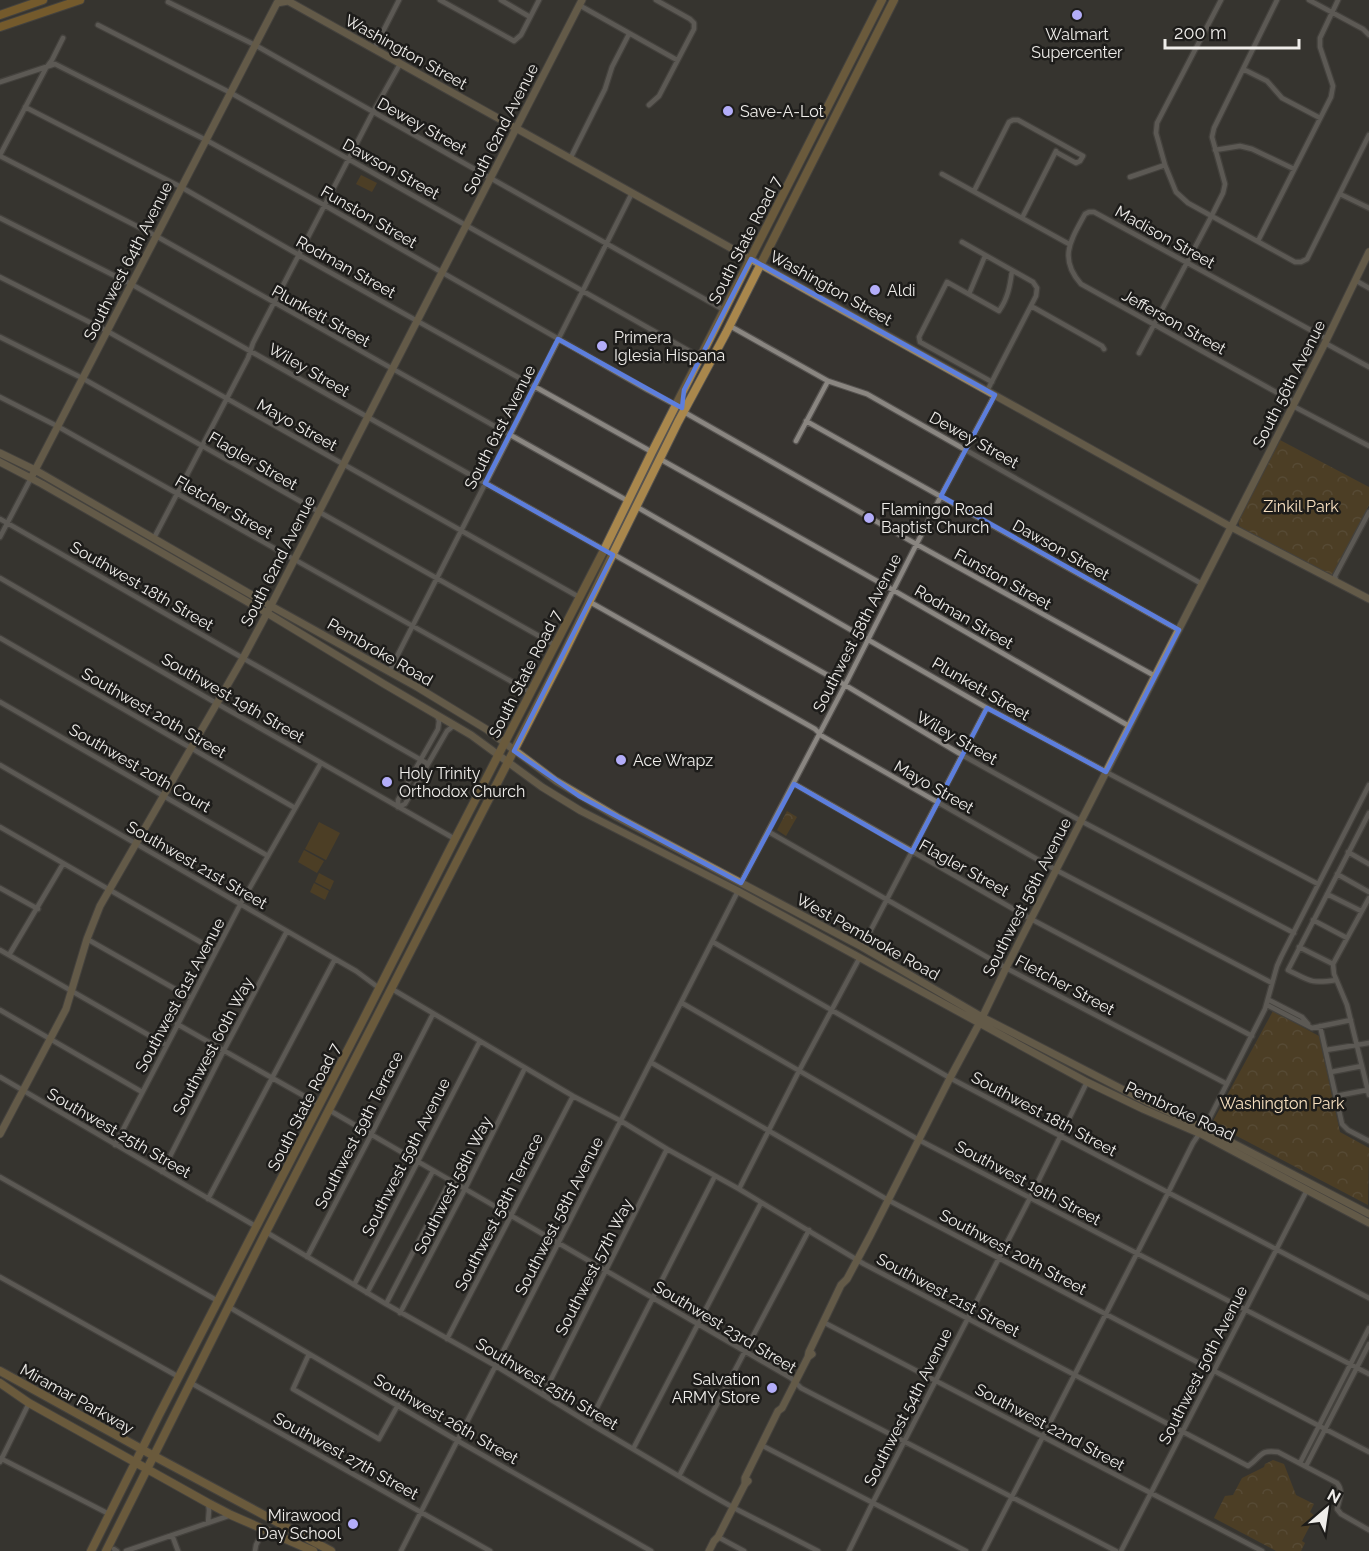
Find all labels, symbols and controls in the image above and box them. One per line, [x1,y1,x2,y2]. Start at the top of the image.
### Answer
marker: Walmart Supercenter [1070,8,1084,22]
street label: Washington Street [342,11,471,94]
scale bar [1165,12,1298,50]
text: 200 m [1174,22,1227,43]
place label: Walmart Supercenter [1031,25,1123,62]
street label: South 62nd Avenue [460,60,542,198]
street label: Dewey Street [374,94,471,159]
place label: Save-A-Lot [740,102,825,121]
marker: Save-A-Lot [721,104,735,118]
street label: Dawson Street [339,135,443,204]
street label: South State Road 7 [705,173,786,307]
street label: Southwest 64th Avenue [80,179,176,343]
street label: Funston Street [317,182,421,253]
street label: Madison Street [1112,202,1219,273]
street label: Rodman Street [293,232,400,302]
street label: Washington Street [767,247,896,330]
street label: Plunkett Street [268,281,374,351]
place label: Aldi [887,281,916,300]
marker: Aldi [868,283,882,297]
street label: Jefferson Street [1119,286,1230,359]
street label: South 56th Avenue [1249,317,1329,451]
place label: Primera Iglesia Hispana [614,328,725,365]
street label: Wiley Street [265,339,353,401]
marker: Primera Iglesia Hispana [595,339,609,353]
street label: South 61st Avenue [460,362,540,492]
street label: Mayo Street [254,395,341,455]
street label: Dewey Street [926,408,1023,473]
street label: Flagler Street [205,428,302,494]
street label: Fletcher Street [172,471,277,543]
street label: South 62nd Avenue [237,492,319,630]
park label: Zinkil Park [1263,497,1339,516]
place label: Flamingo Road Baptist Church [881,500,993,537]
marker: Flamingo Road Baptist Church [862,511,876,525]
street label: Dawson Street [1009,516,1113,585]
street label: Southwest 18th Street [67,537,217,635]
street label: Funston Street [951,545,1055,614]
street label: Southwest 58th Avenue [809,551,905,715]
street label: Rodman Street [911,581,1017,653]
street label: South State Road 7 [485,607,566,741]
street label: Pembroke Road [324,614,436,690]
street label: Southwest 19th Street [158,649,308,747]
street label: Plunkett Street [929,653,1034,725]
street label: Southwest 20th Street [78,664,230,762]
street label: Wiley Street [913,707,1001,769]
street label: Southwest 20th Court [66,720,215,817]
place label: Ace Wrapz [633,751,713,770]
marker: Ace Wrapz [614,753,628,767]
street label: Mayo Street [891,757,978,818]
place label: Holy Trinity Orthodox Church [399,764,525,801]
marker: Holy Trinity Orthodox Church [380,775,394,789]
street label: Southwest 56th Avenue [979,815,1075,979]
street label: Southwest 21st Street [123,817,271,913]
street label: Flagler Street [916,835,1013,901]
street label: West Pembroke Road [793,890,943,984]
street label: Southwest 61st Avenue [131,915,229,1075]
street label: Fletcher Street [1012,951,1118,1019]
street label: Southwest 60th Way [169,974,257,1118]
street label: South State Road 7 [264,1040,345,1174]
street label: Southwest 59th Terrace [311,1048,407,1212]
street label: Southwest 18th Street [968,1068,1121,1161]
street label: Southwest 59th Avenue [358,1075,454,1239]
street label: Pembroke Road [1122,1077,1238,1145]
street label: Southwest 25th Street [44,1084,195,1182]
park label: Washington Park [1219,1094,1345,1113]
street label: Southwest 58th Way [410,1113,496,1257]
street label: Southwest 58th Terrace [451,1130,547,1294]
street label: Southwest 58th Avenue [511,1134,607,1298]
street label: Southwest 19th Street [952,1137,1104,1230]
street label: Southwest 57th Way [551,1195,637,1339]
street label: Southwest 20th Street [936,1205,1090,1299]
street label: Southwest 21st Street [873,1249,1023,1341]
street label: Southwest 23rd Street [650,1277,800,1377]
street label: Southwest 50th Avenue [1155,1283,1251,1447]
street label: Southwest 54th Avenue [860,1325,956,1489]
street label: Southwest 25th Street [472,1334,622,1434]
street label: Miramar Parkway [17,1360,138,1438]
street label: Southwest 26th Street [370,1370,522,1468]
place label: Salvation ARMY Store [672,1370,760,1407]
street label: Southwest 22nd Street [972,1379,1129,1475]
marker: Salvation ARMY Store [765,1381,779,1395]
street label: Southwest 27th Street [270,1408,422,1504]
north arrow [1297,1479,1357,1539]
text: N [1324,1485,1344,1508]
place label: Mirawood Day School [258,1506,342,1543]
marker: Mirawood Day School [346,1517,360,1531]

